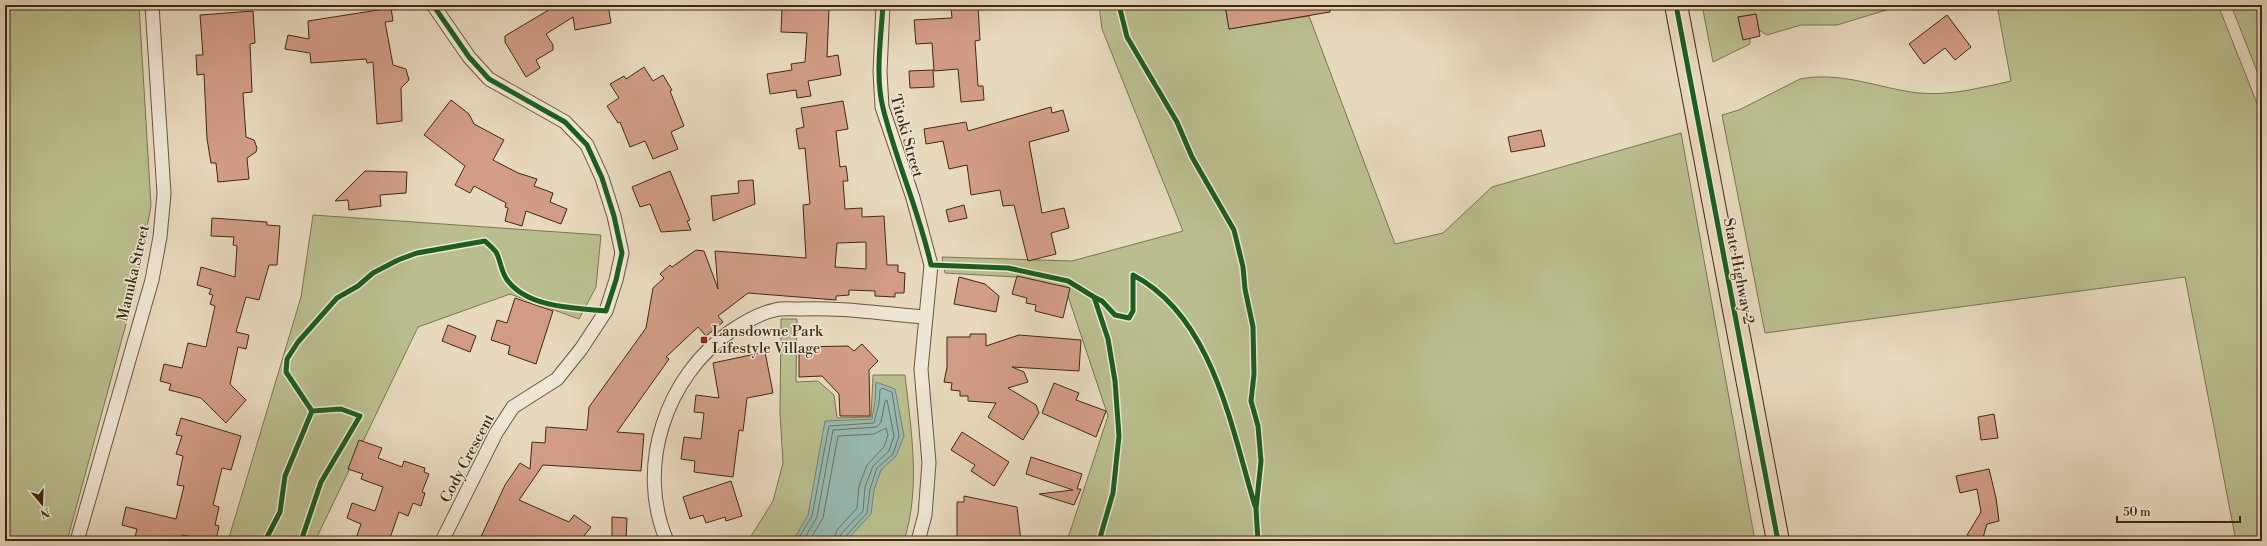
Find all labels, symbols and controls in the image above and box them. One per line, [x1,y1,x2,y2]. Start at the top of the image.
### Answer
street label: Titoki Street [886,92,928,180]
street label: State Highway 2 [1719,216,1758,326]
street label: Manuka Street [113,223,154,323]
place label: Lansdowne Park Lifestyle Village [712,322,824,358]
marker: Lansdowne Park Lifestyle Village [699,335,709,345]
street label: Cody Crescent [436,410,499,506]
north arrow [22,484,62,524]
scale bar [2117,498,2240,524]
text: N [38,504,51,521]
text: 50 m [2123,505,2151,520]

